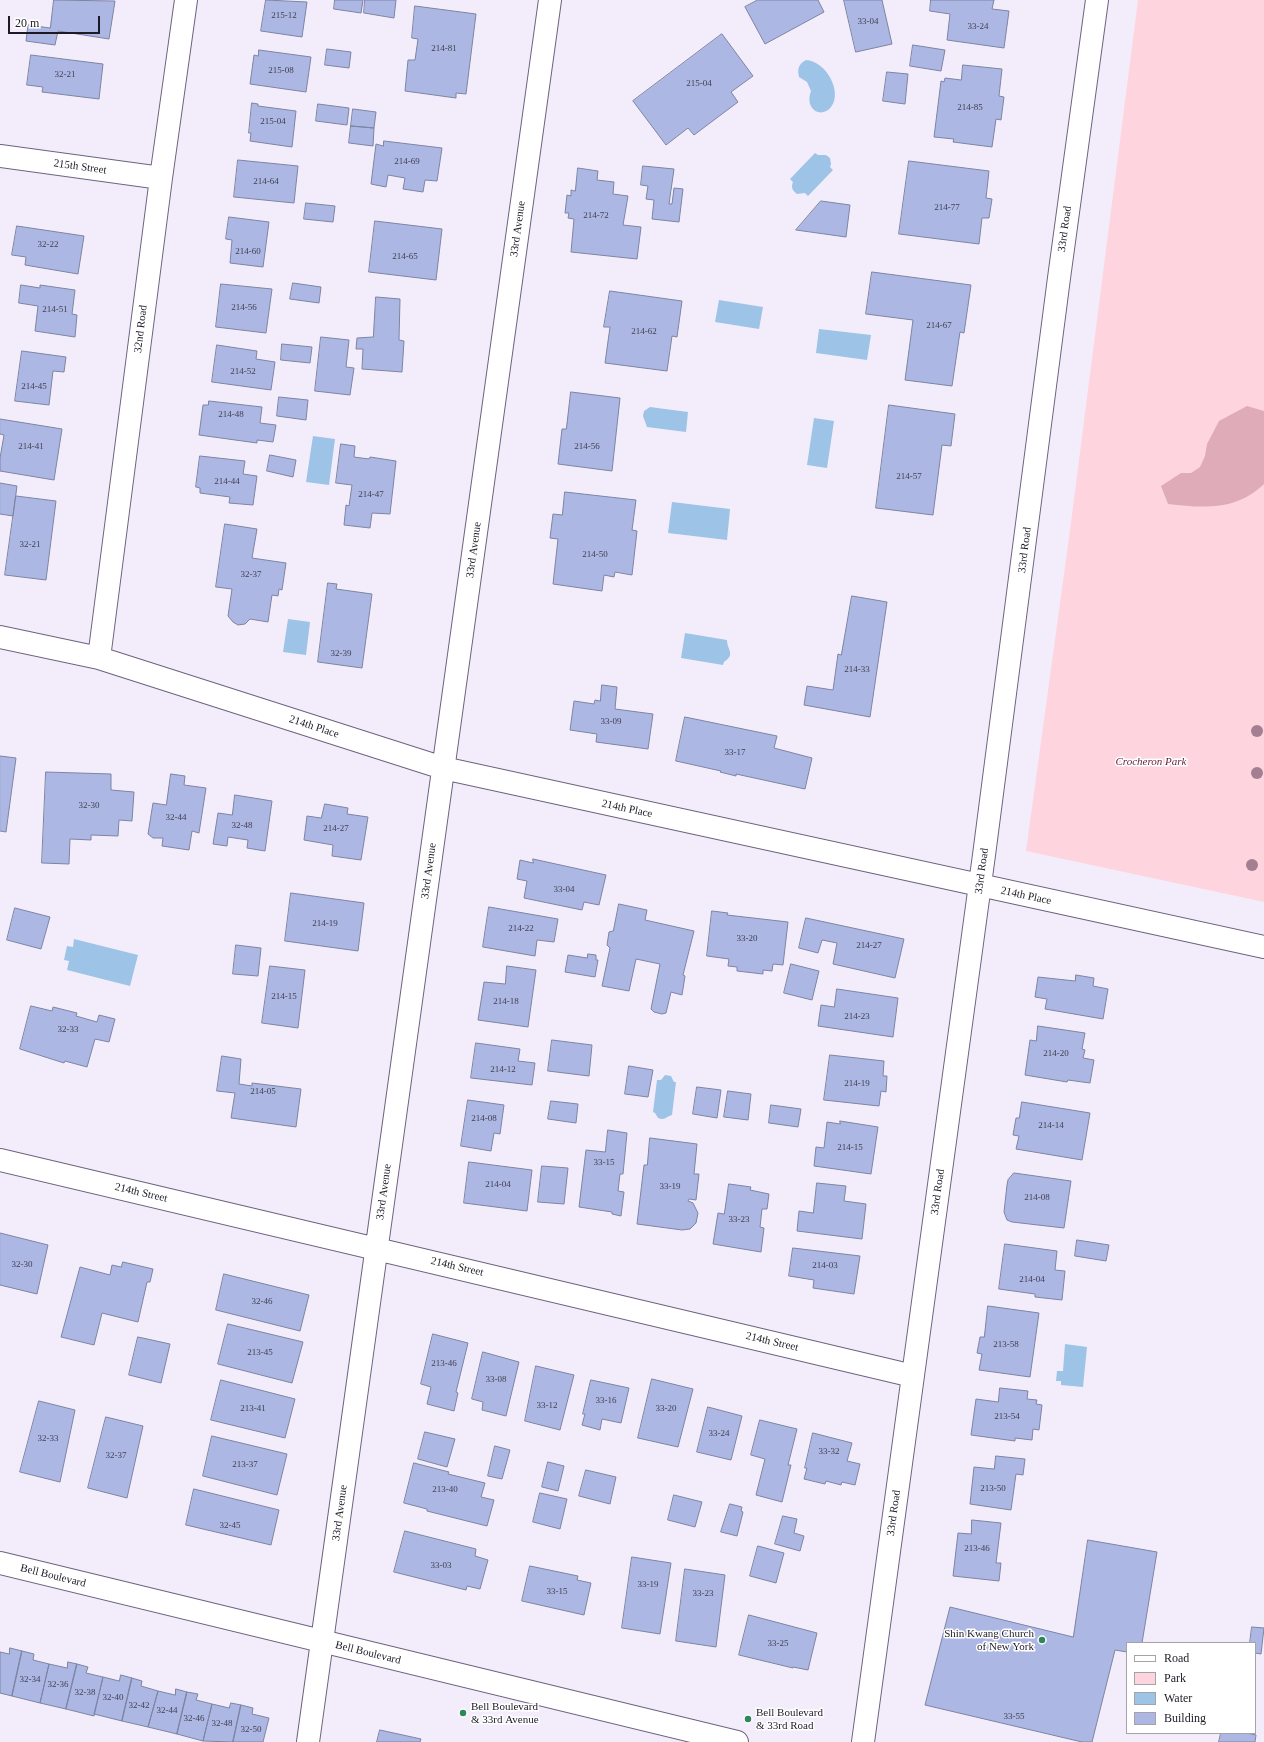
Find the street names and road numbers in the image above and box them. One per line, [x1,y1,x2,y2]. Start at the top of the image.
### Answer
street label: 215th Street [53,157,107,177]
street label: 33rd Avenue [508,200,528,258]
street label: 33rd Road [1055,205,1075,253]
street label: 32nd Road [132,304,150,354]
street label: 33rd Avenue [464,521,484,579]
street label: 33rd Road [1016,526,1034,574]
street label: 214th Place [287,713,341,741]
street label: 214th Place [600,797,654,821]
street label: 33rd Avenue [419,842,439,900]
street label: 33rd Road [972,847,992,895]
street label: 214th Place [999,884,1053,908]
street label: 33rd Avenue [374,1163,394,1221]
street label: 33rd Road [928,1168,948,1216]
street label: 214th Street [113,1181,169,1205]
street label: 214th Street [429,1255,485,1279]
street label: 214th Street [744,1330,800,1354]
street label: 33rd Avenue [330,1484,350,1542]
street label: 33rd Road [884,1489,904,1537]
street label: Bell Boulevard [19,1562,87,1590]
street label: Bell Boulevard [334,1639,402,1667]

